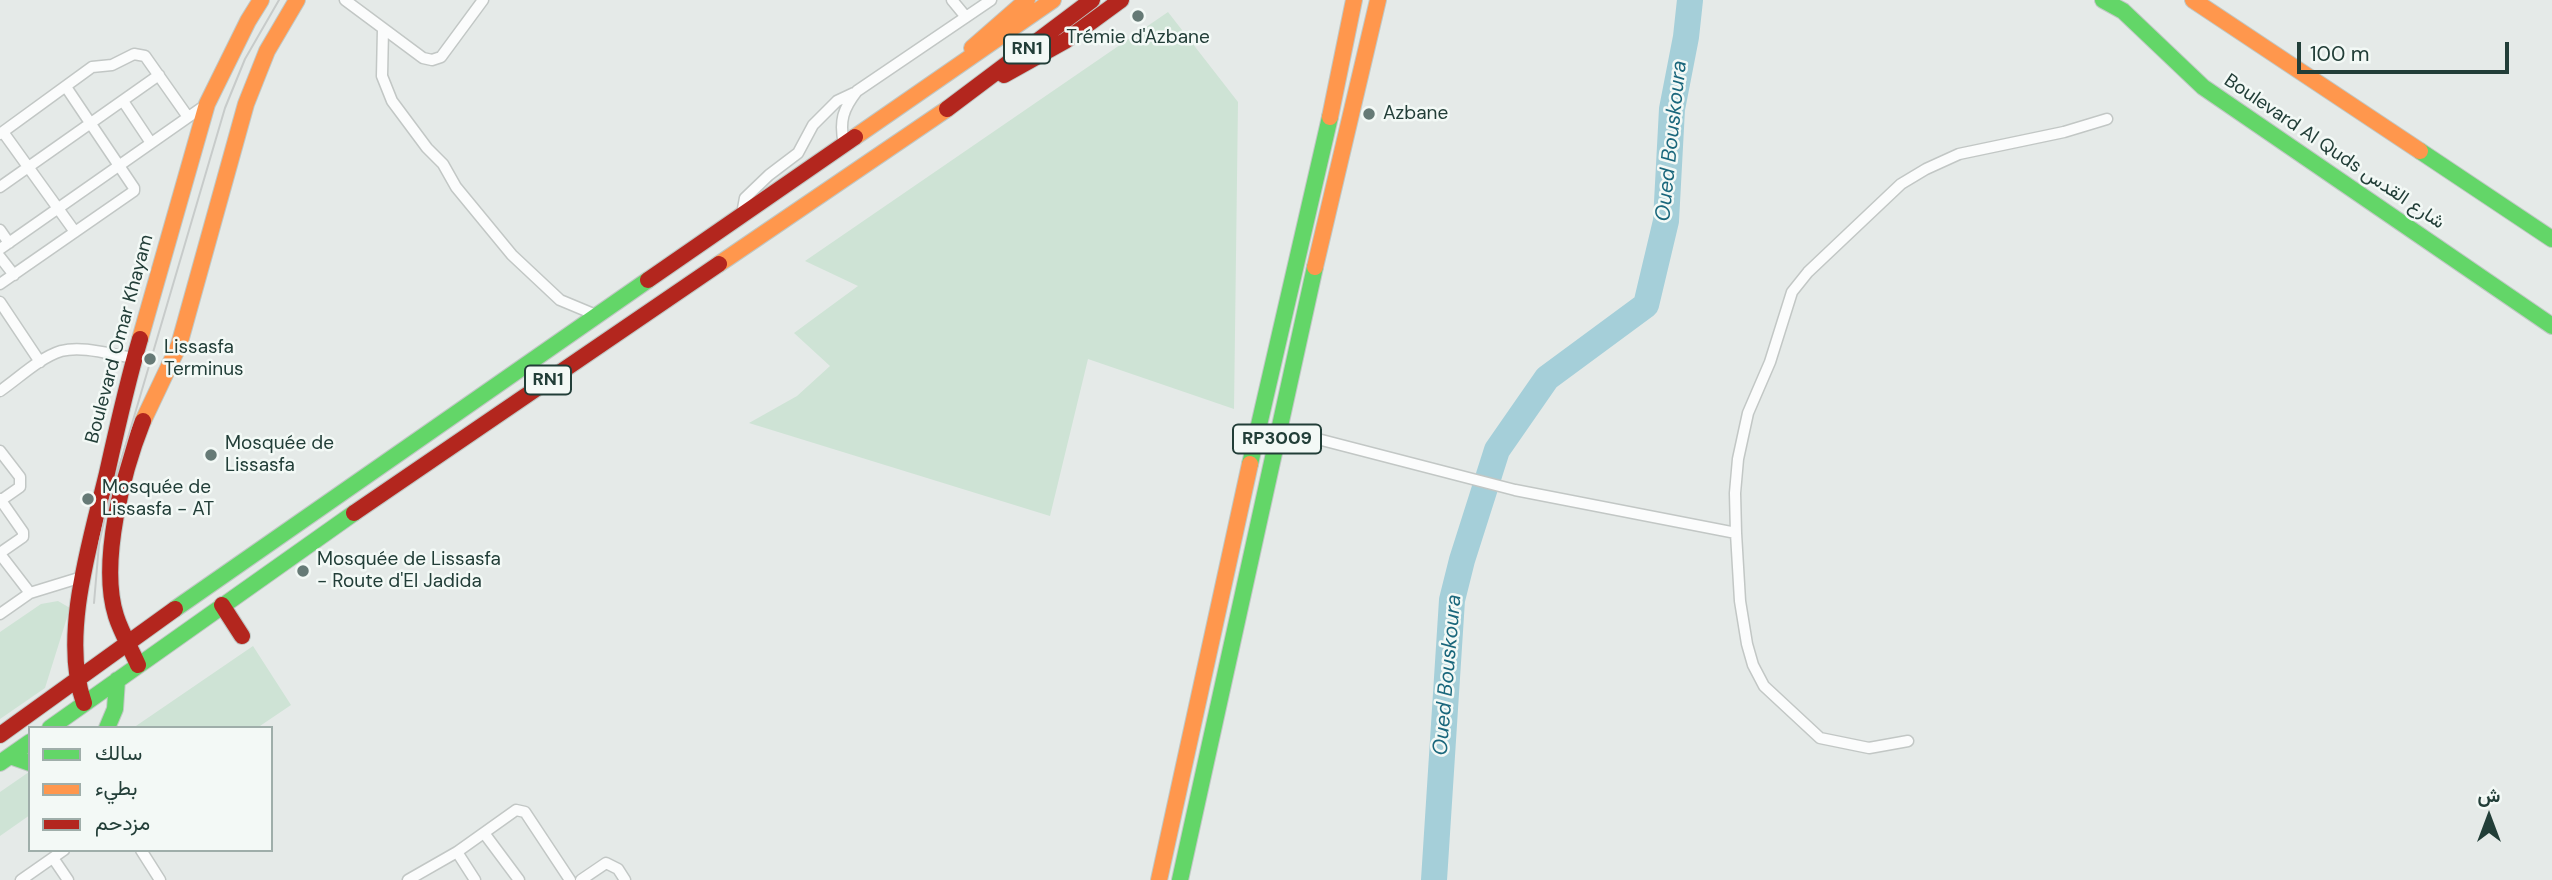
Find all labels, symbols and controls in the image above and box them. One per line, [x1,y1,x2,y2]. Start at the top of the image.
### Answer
marker: Trémie d'Azbane [1130,8,1146,24]
place label: Trémie d'Azbane [1066,27,1210,49]
scale bar [2300,28,2512,72]
road number: RN1 [1004,34,1050,64]
text: 100 m [2310,40,2370,68]
water label: Oued Bouskoura [1651,59,1693,223]
street label: Boulevard Al Quds شارع القدس [2219,70,2449,234]
place label: Azbane [1383,103,1448,125]
marker: Azbane [1361,106,1377,122]
street label: Boulevard Omar Khayam [81,232,159,446]
place label: Lissasfa Terminus [164,337,244,381]
marker: Lissasfa Terminus [142,351,158,367]
road number: RN1 [525,366,571,394]
road number: RP3009 [1233,424,1321,454]
place label: Mosquée de Lissasfa [225,433,334,477]
marker: Mosquée de Lissasfa [203,447,219,463]
place label: Mosquée de Lissasfa - AT [102,477,214,521]
marker: Mosquée de Lissasfa - AT [80,491,96,507]
place label: Mosquée de Lissasfa - Route d'El Jadida [317,549,501,593]
marker: Mosquée de Lissasfa - Route d'El Jadida [295,563,311,579]
water label: Oued Bouskoura [1428,593,1468,757]
legend [28,726,273,852]
text: سالك [95,739,142,767]
text: بطيء [95,774,138,802]
north arrow [2454,782,2524,852]
text: ش [2478,783,2500,808]
text: مزدحم [95,809,150,837]

